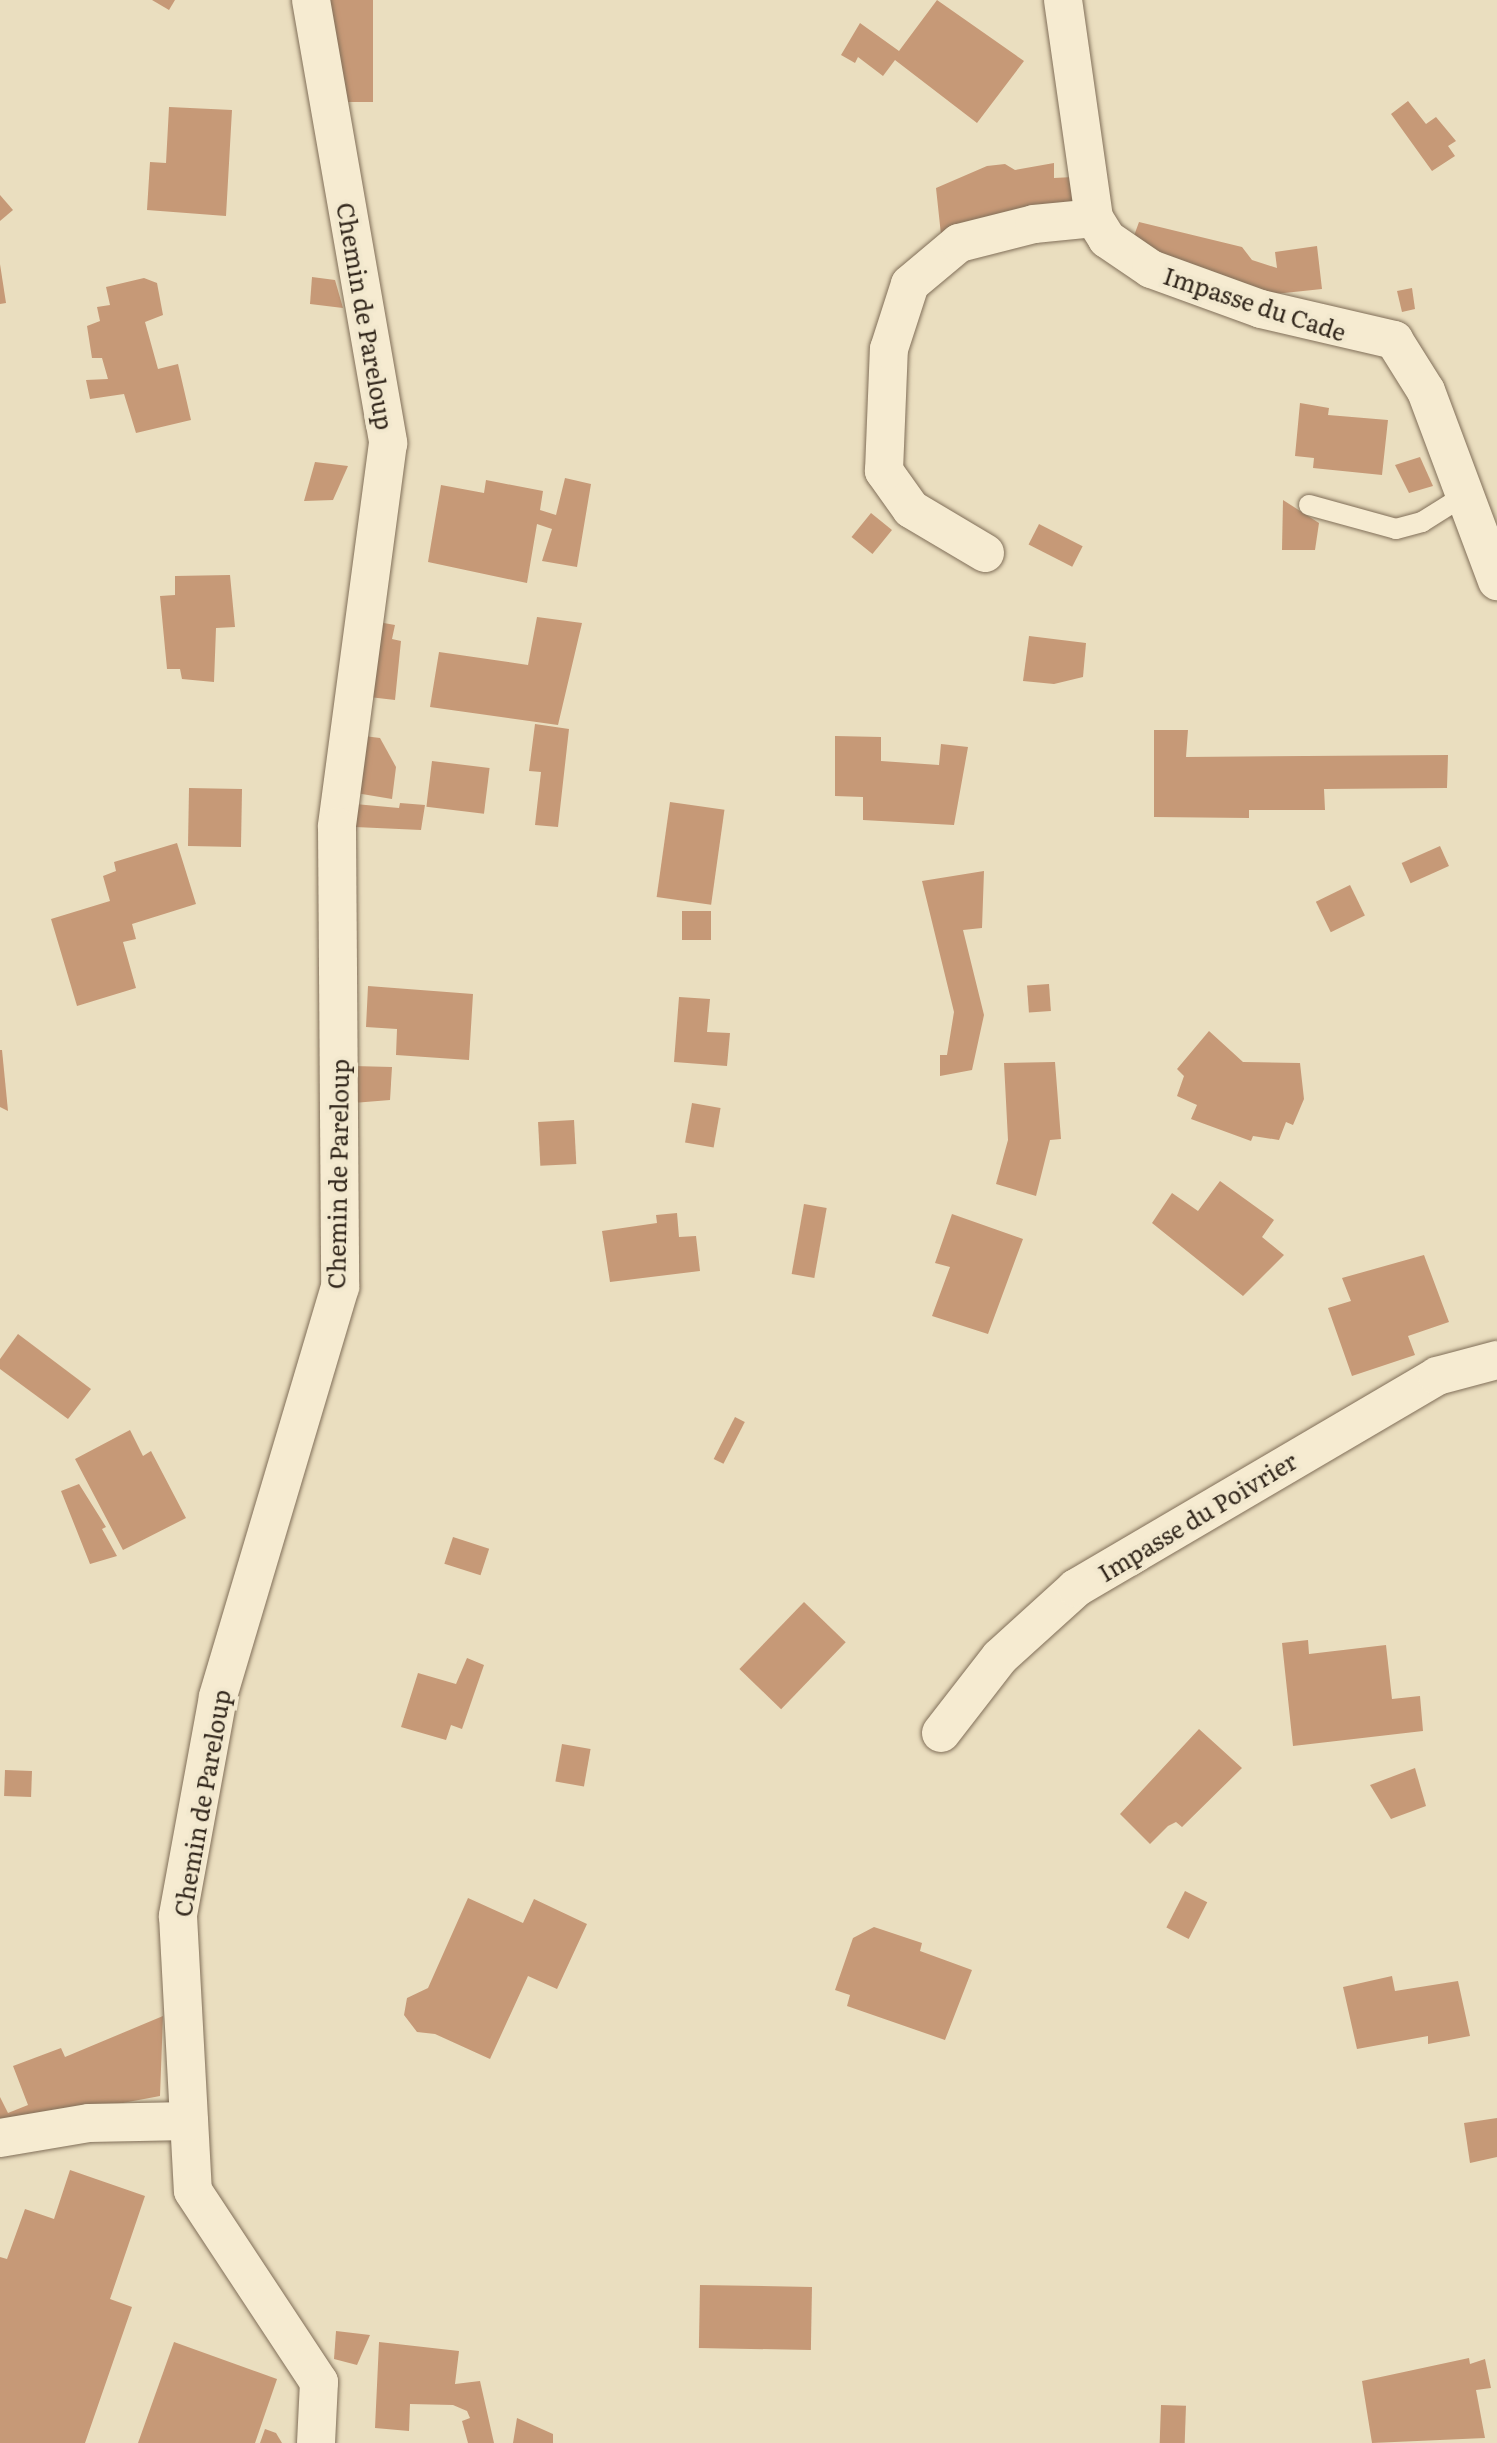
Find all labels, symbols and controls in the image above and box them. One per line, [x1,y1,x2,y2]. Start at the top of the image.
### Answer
street label: Chemin de Pareloup [332,200,400,432]
street label: Impasse du Cade [1160,260,1350,346]
street label: Chemin de Pareloup [321,1059,353,1289]
street label: Impasse du Poivrier [1092,1445,1302,1587]
street label: Chemin de Pareloup [167,1687,235,1919]

